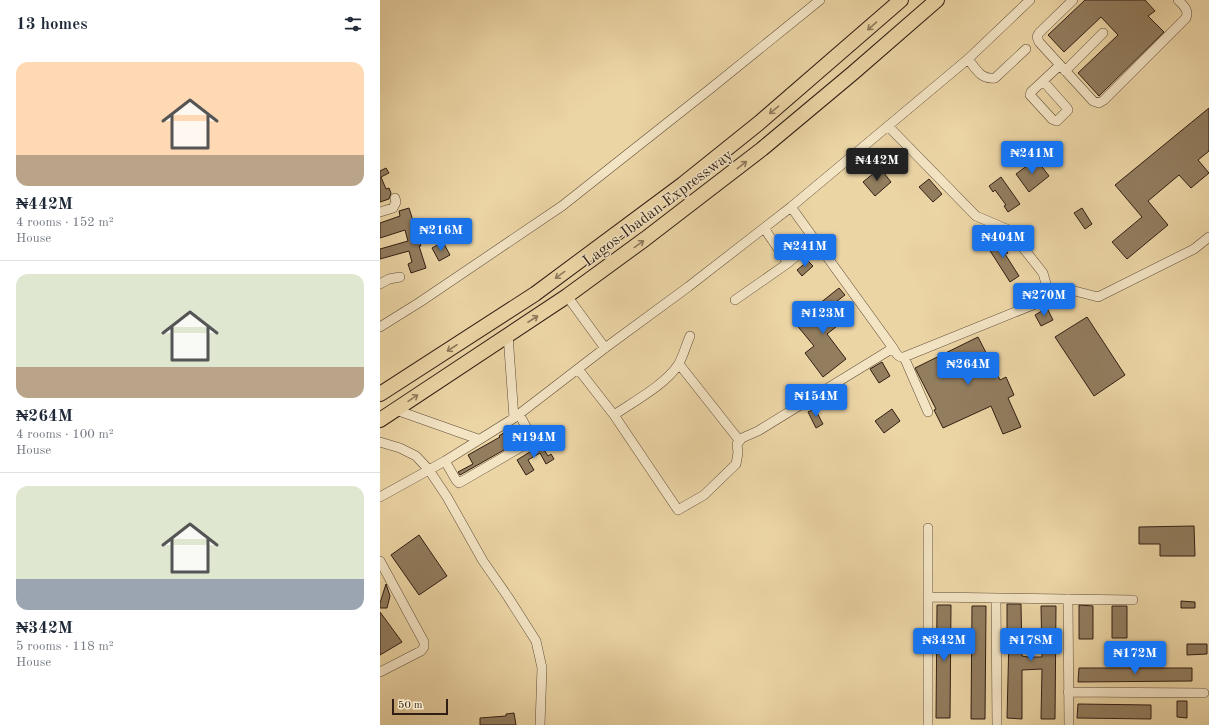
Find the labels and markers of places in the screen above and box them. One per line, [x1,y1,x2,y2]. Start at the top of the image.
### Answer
pin: ₦241M [1004,141,1060,175]
pin: ₦442M [849,148,905,182]
pin: ₦216M [413,218,469,252]
pin: ₦404M [975,225,1031,259]
pin: ₦241M [777,234,833,268]
pin: ₦270M [1016,283,1072,317]
pin: ₦123M [795,301,851,335]
pin: ₦264M [940,352,996,386]
pin: ₦154M [788,384,844,418]
pin: ₦194M [506,425,562,459]
pin: ₦342M [916,628,972,662]
pin: ₦178M [1003,628,1059,662]
pin: ₦172M [1107,641,1163,675]

